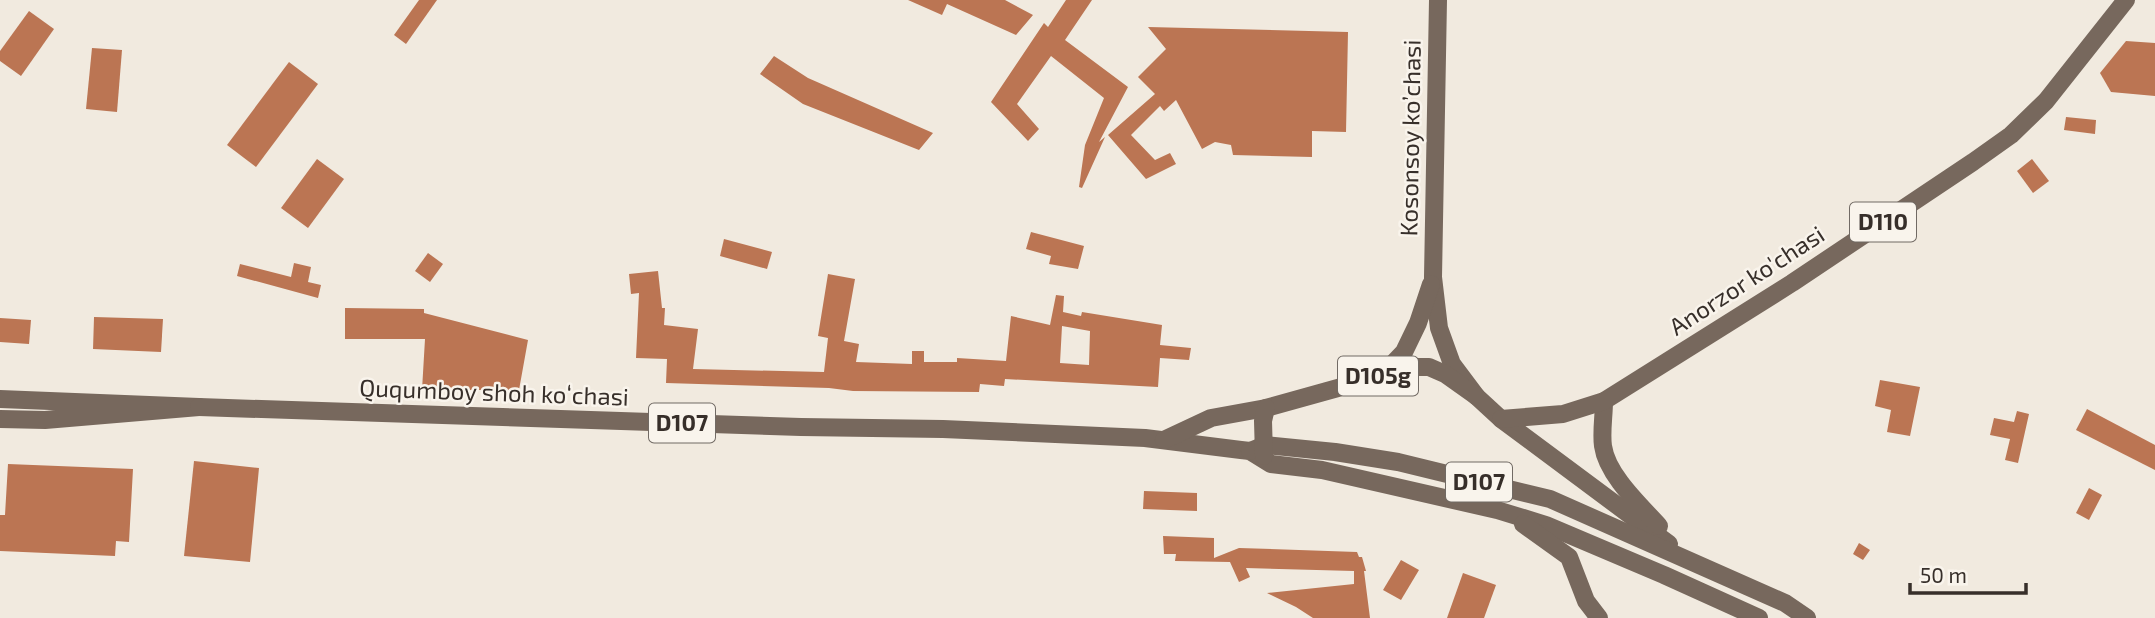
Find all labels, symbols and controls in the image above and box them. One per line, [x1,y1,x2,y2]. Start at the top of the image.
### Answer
street label: Kosonsoy ko’chasi [1393,39,1426,237]
road number: D110 [1850,202,1916,242]
street label: Anorzor ko'chasi [1663,219,1829,341]
road number: D105g [1338,356,1418,396]
street label: Ququmboy shoh koʻchasi [359,372,629,411]
road number: D107 [649,404,715,442]
road number: D107 [1446,462,1512,502]
scale bar [1910,552,2025,596]
text: 50 m [1920,562,1967,587]

